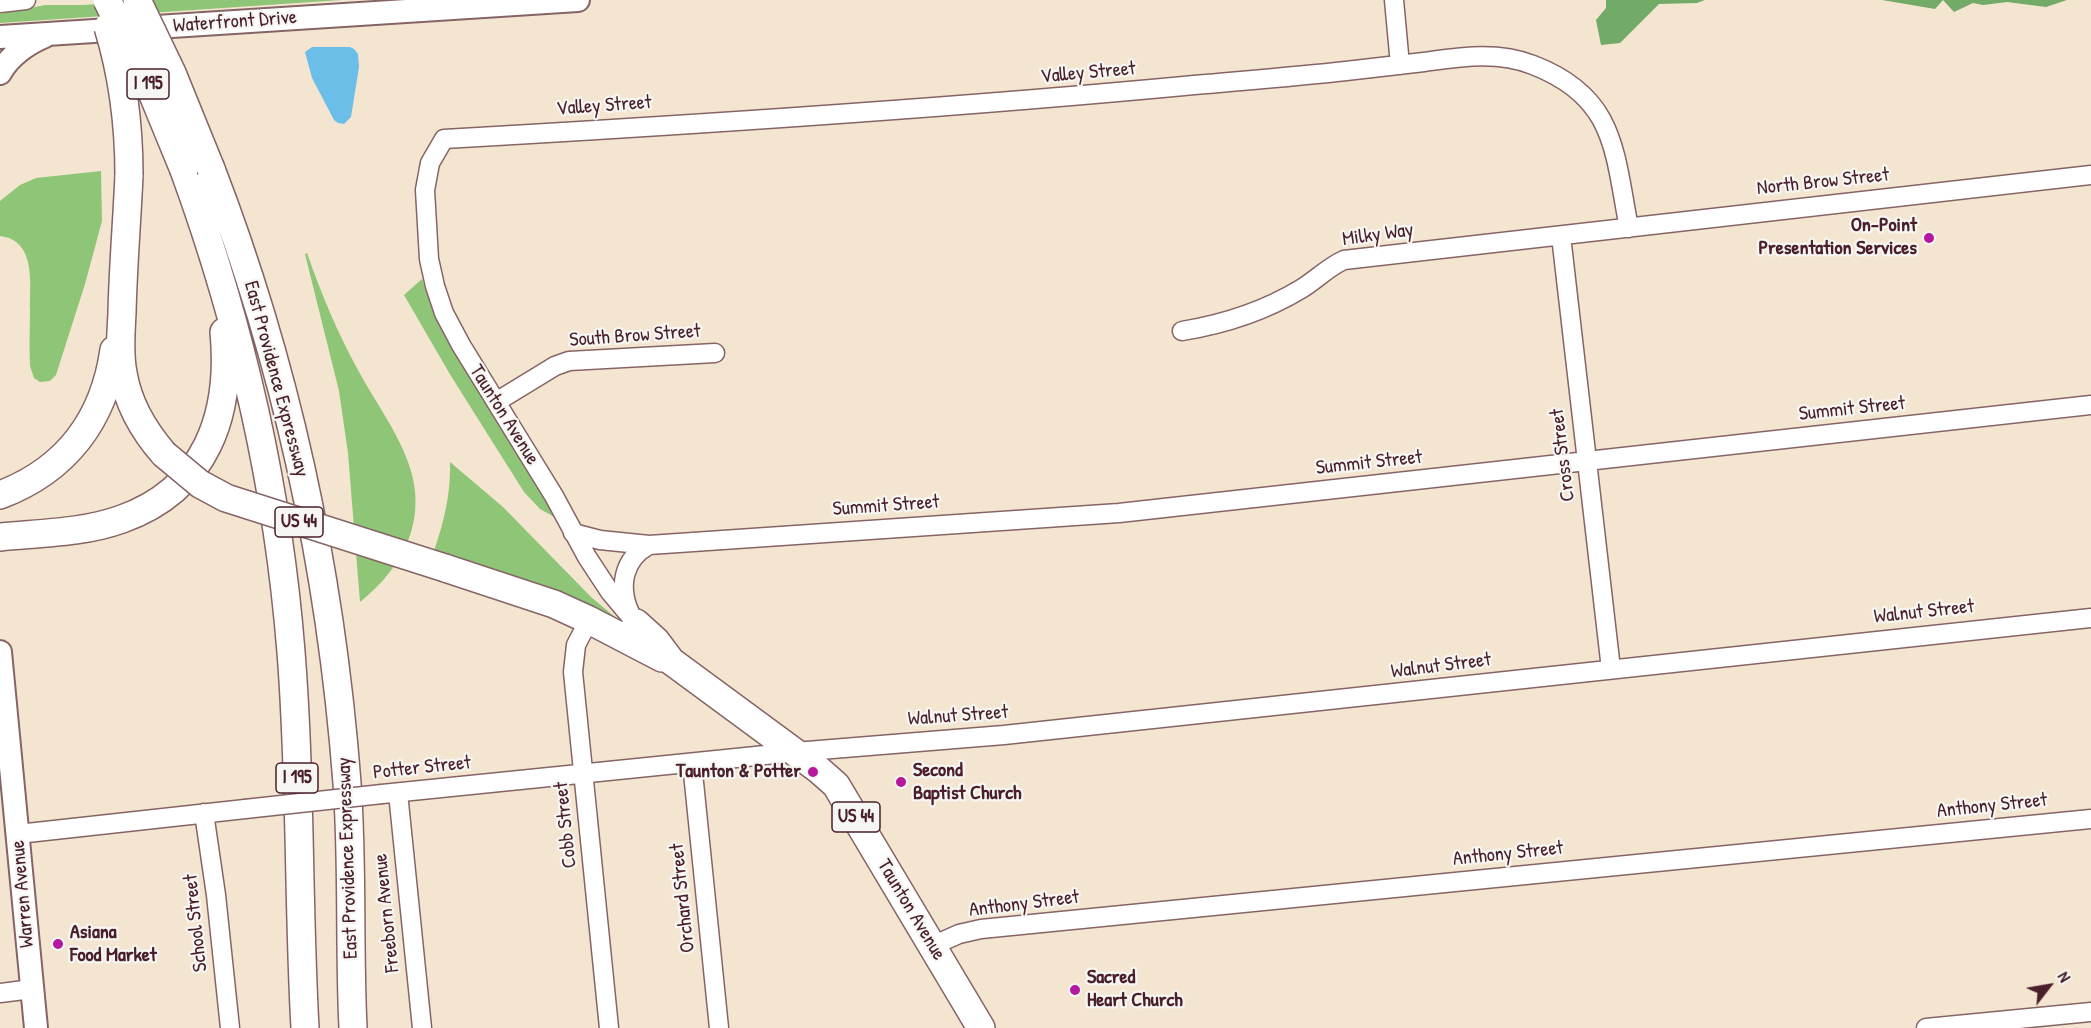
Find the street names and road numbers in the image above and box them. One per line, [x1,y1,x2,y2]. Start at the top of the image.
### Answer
street label: Waterfront Drive [172,6,298,38]
street label: Valley Street [1039,57,1137,89]
road number: I 195 [127,69,169,99]
street label: Valley Street [556,91,652,121]
street label: North Brow Street [1756,163,1890,201]
street label: Milky Way [1341,218,1415,252]
street label: East Providence Expressway [238,278,314,480]
street label: South Brow Street [569,319,701,353]
street label: Taunton Avenue [464,360,544,470]
street label: Summit Street [1798,391,1906,427]
street label: Cross Street [1545,407,1581,503]
street label: Summit Street [1315,445,1423,481]
street label: Summit Street [832,490,940,522]
road number: US 44 [275,507,323,537]
street label: Walnut Street [1873,595,1975,629]
street label: Walnut Street [1390,648,1492,684]
street label: Walnut Street [907,701,1009,731]
street label: Potter Street [372,751,472,785]
street label: East Providence Expressway [332,757,364,959]
road number: I 195 [276,763,318,793]
street label: Cobb Street [550,781,582,869]
street label: Anthony Street [1936,788,2048,824]
road number: US 44 [832,802,880,832]
street label: Anthony Street [1452,836,1564,872]
street label: Warren Avenue [6,839,40,949]
street label: Orchard Street [665,842,701,954]
street label: Freeborn Avenue [369,852,405,974]
street label: Taunton Avenue [871,855,951,965]
street label: School Street [179,873,213,973]
street label: Anthony Street [968,885,1080,923]

